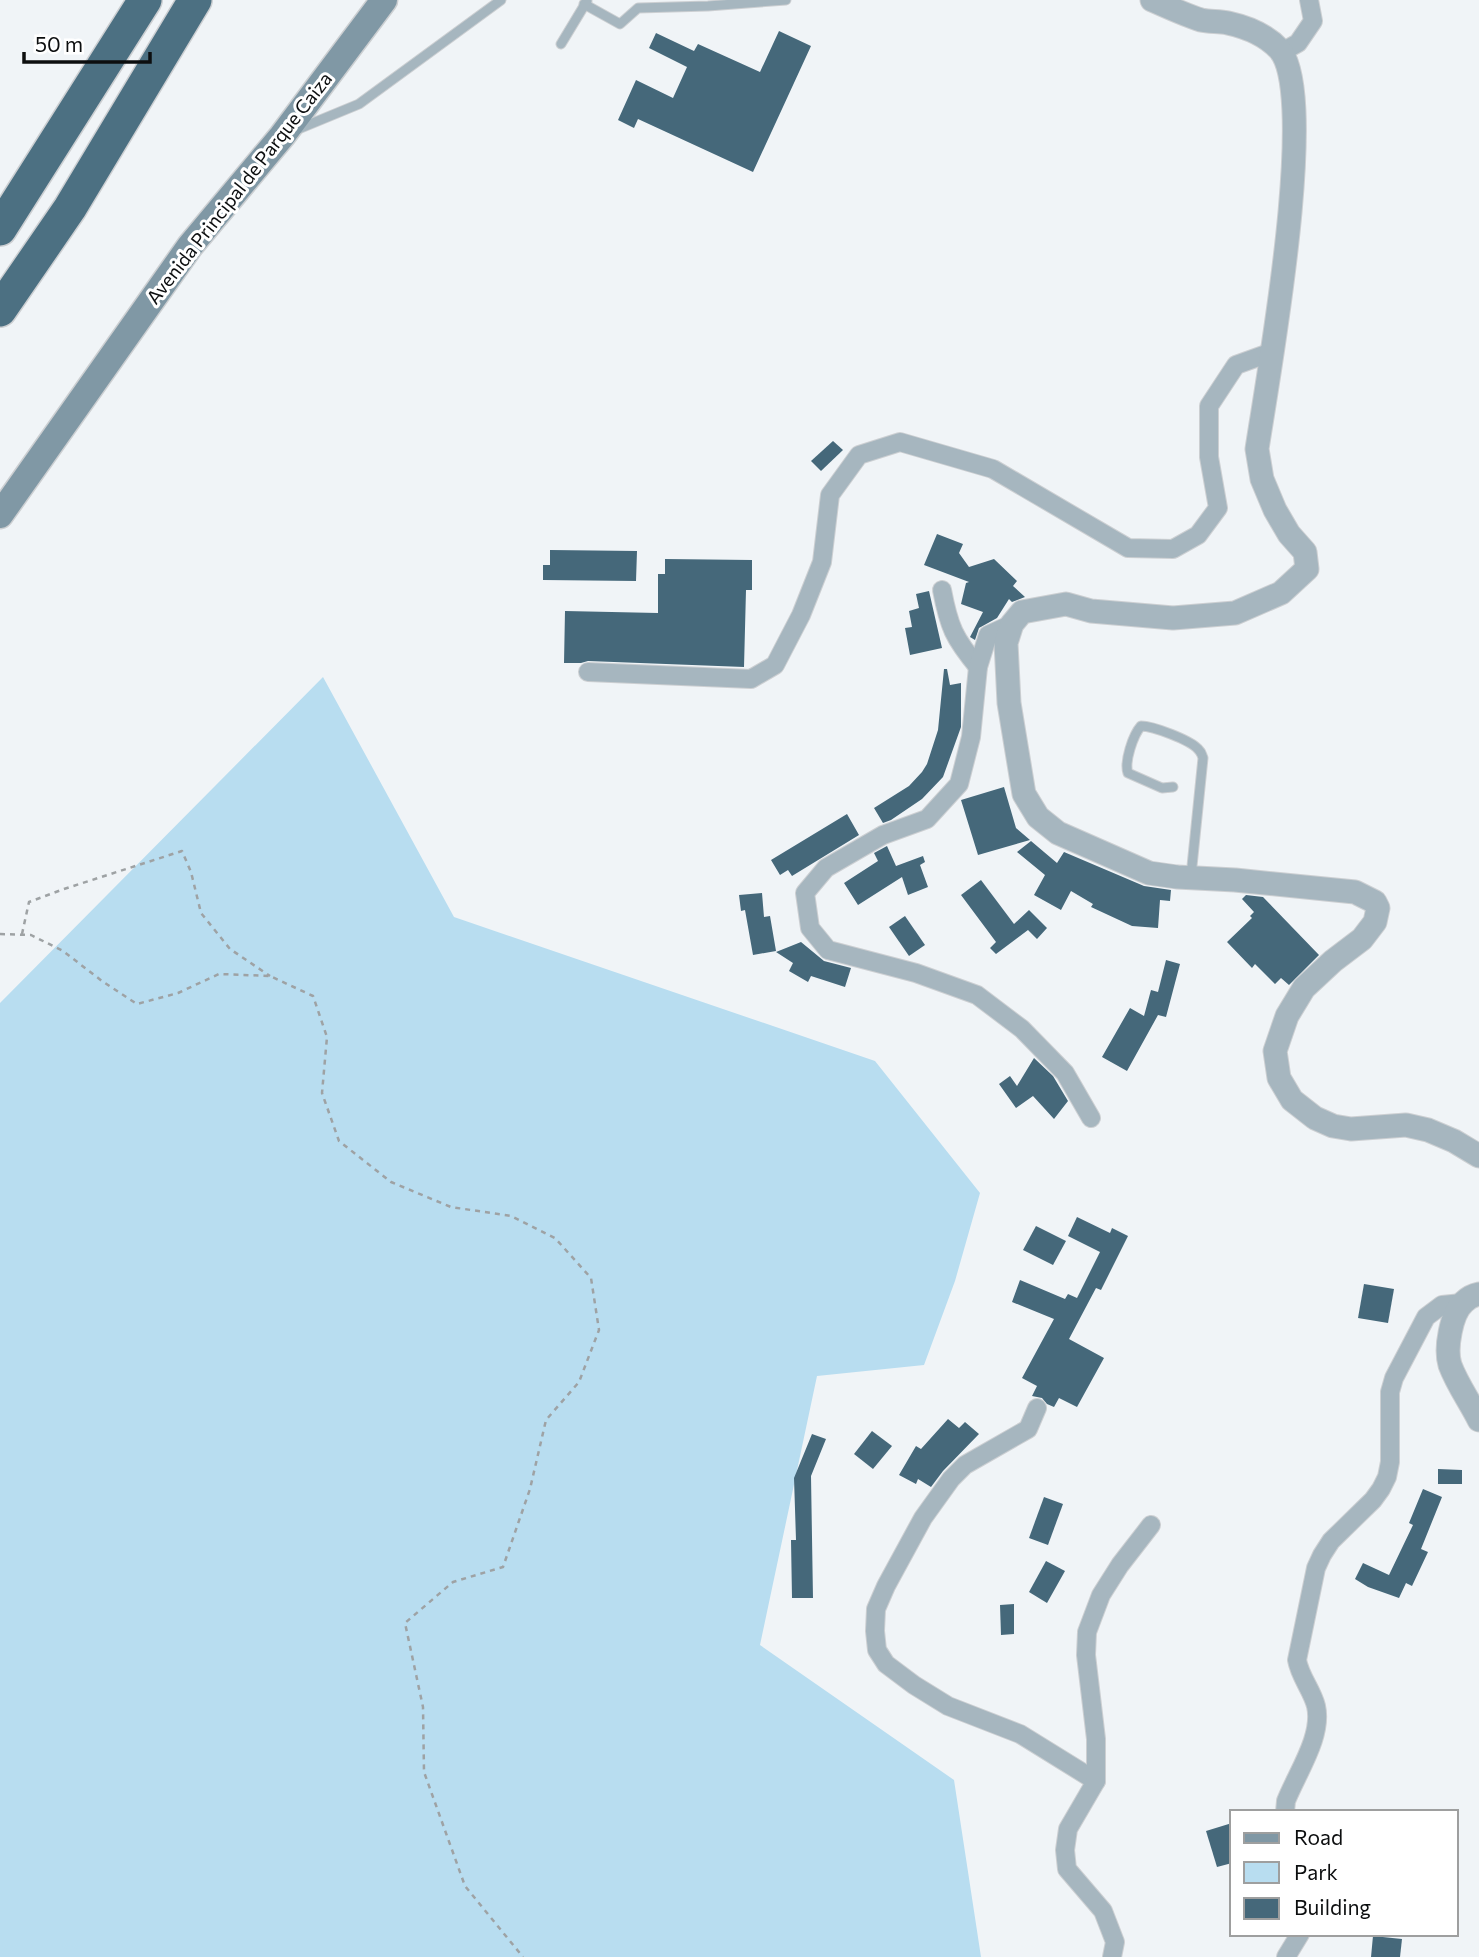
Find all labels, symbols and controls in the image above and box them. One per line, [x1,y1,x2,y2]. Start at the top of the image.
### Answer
scale bar [24,21,150,65]
text: 50 m [35,31,83,56]
street label: Avenida Principal de Parque Caiza [141,67,336,308]
legend [1230,1810,1458,1936]
text: Road [1294,1824,1343,1849]
text: Park [1294,1859,1338,1884]
text: Building [1294,1894,1371,1919]

